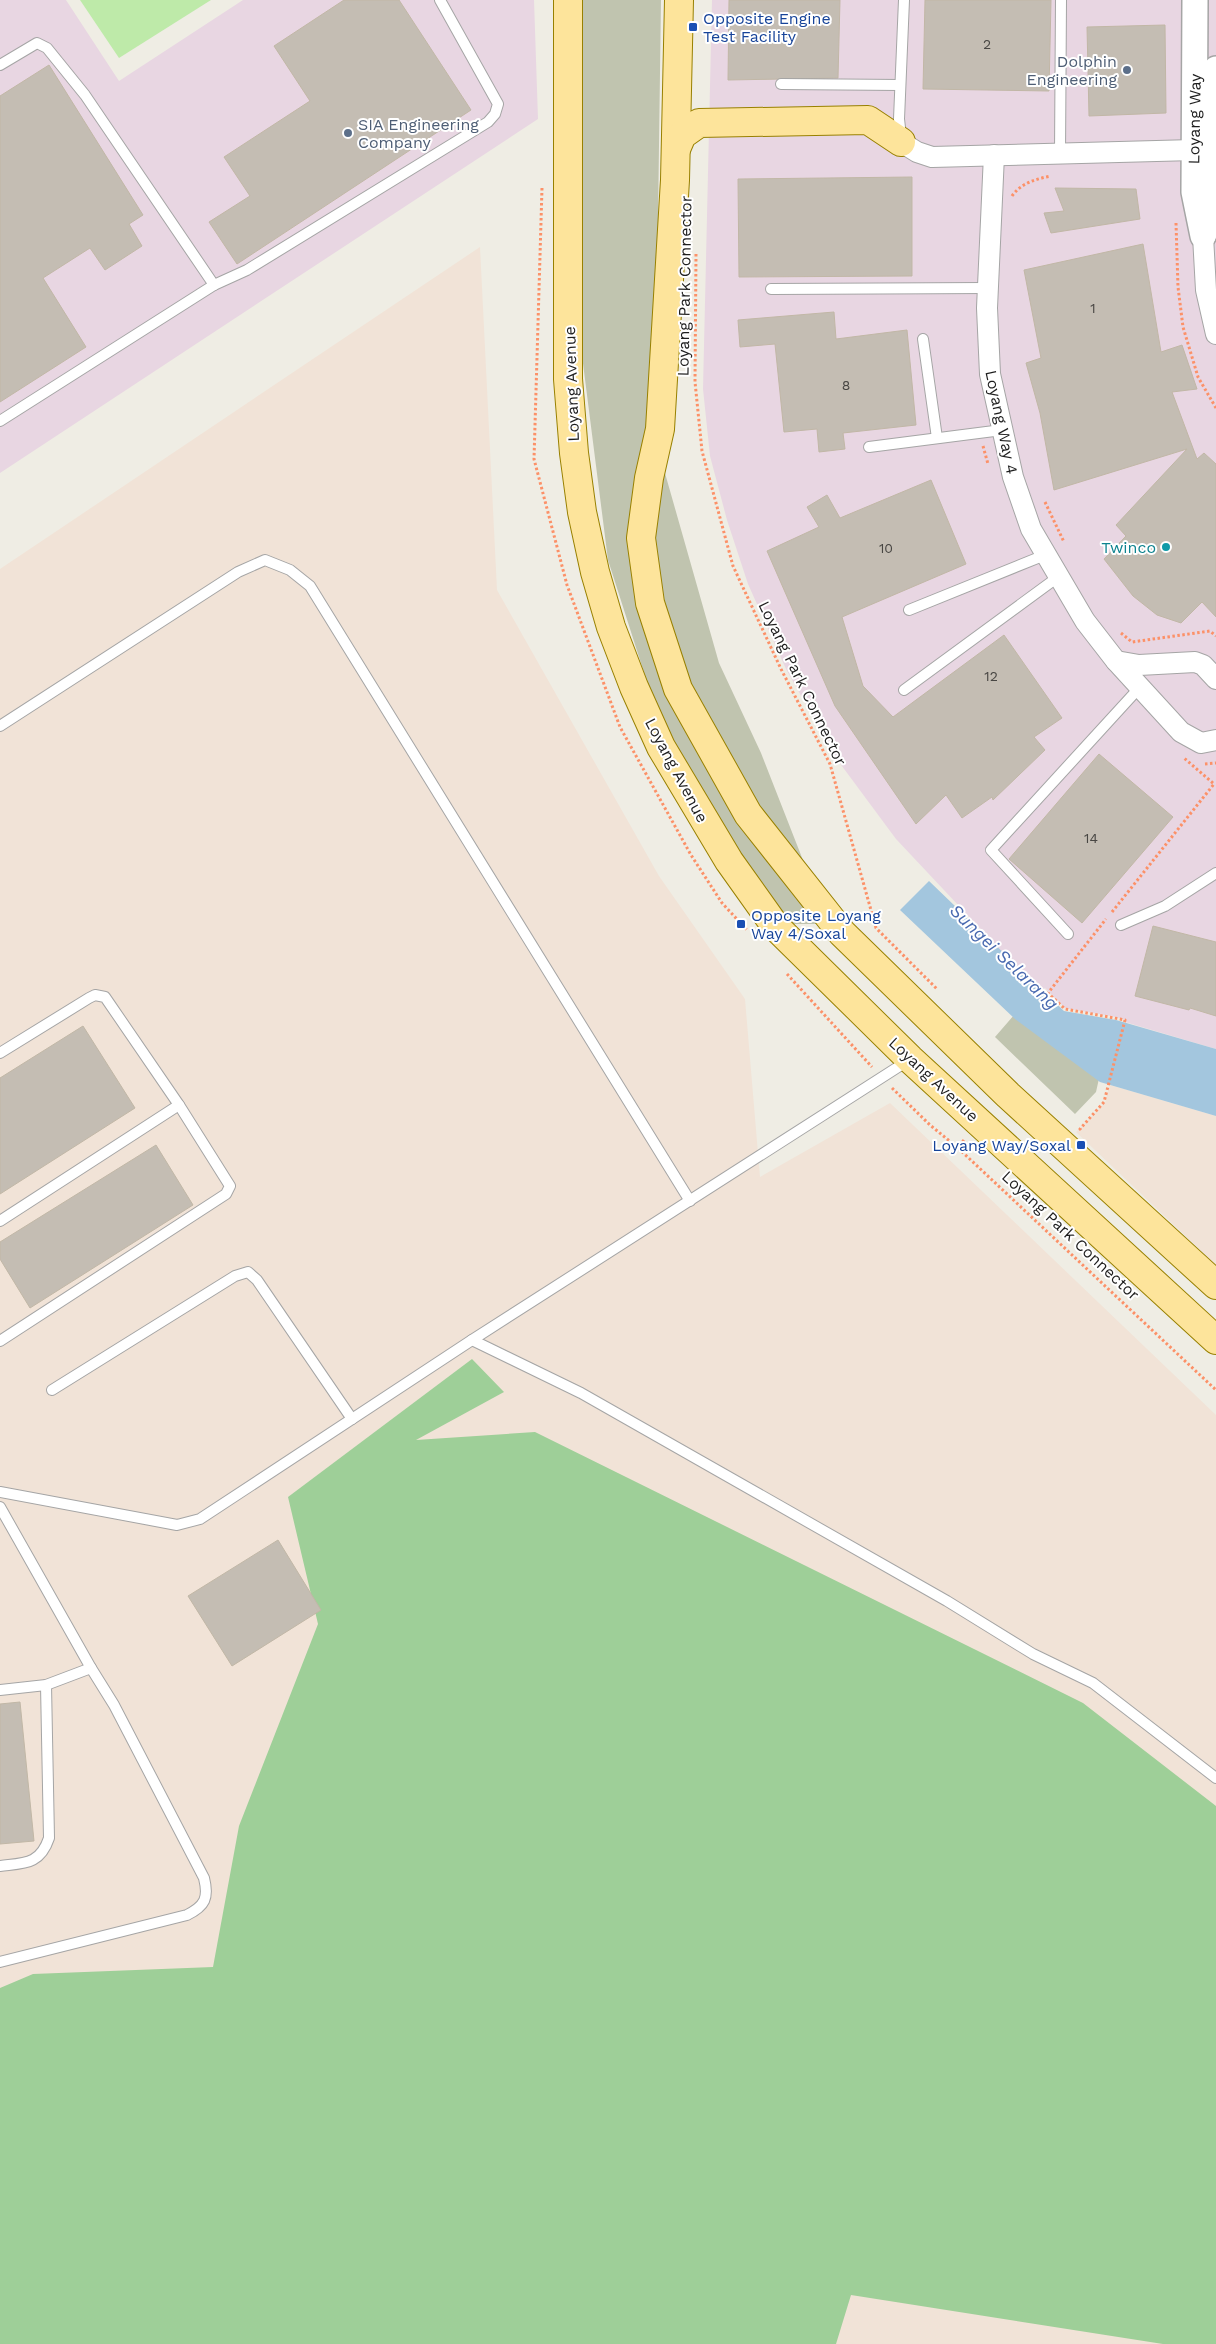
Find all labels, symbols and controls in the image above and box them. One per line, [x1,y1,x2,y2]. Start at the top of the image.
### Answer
place label: Opposite Engine Test Facility [703,9,831,46]
marker: Opposite Engine Test Facility [687,21,699,33]
house number: 2 [983,36,991,52]
place label: Dolphin Engineering [1027,52,1117,89]
marker: Dolphin Engineering [1121,64,1133,76]
street label: Loyang Way [1184,73,1205,165]
place label: SIA Engineering Company [358,115,479,152]
marker: SIA Engineering Company [342,127,354,139]
street label: Loyang Park Connector [673,195,696,376]
house number: 1 [1090,300,1096,316]
street label: Loyang Avenue [560,326,583,442]
street label: Loyang Way 4 [981,368,1022,476]
house number: 8 [842,377,850,393]
place label: Twinco [1101,538,1156,557]
house number: 10 [879,540,893,556]
marker: Twinco [1160,541,1172,553]
street label: Loyang Park Connector [754,598,851,769]
house number: 12 [984,668,998,684]
street label: Loyang Avenue [641,715,712,826]
house number: 14 [1084,830,1098,846]
water label: Sungei Selarang [946,899,1063,1014]
place label: Opposite Loyang Way 4/Soxal [751,906,881,943]
marker: Opposite Loyang Way 4/Soxal [735,918,747,930]
street label: Loyang Avenue [885,1033,982,1126]
place label: Loyang Way/Soxal [932,1136,1071,1155]
marker: Loyang Way/Soxal [1075,1139,1087,1151]
street label: Loyang Park Connector [998,1167,1144,1304]

